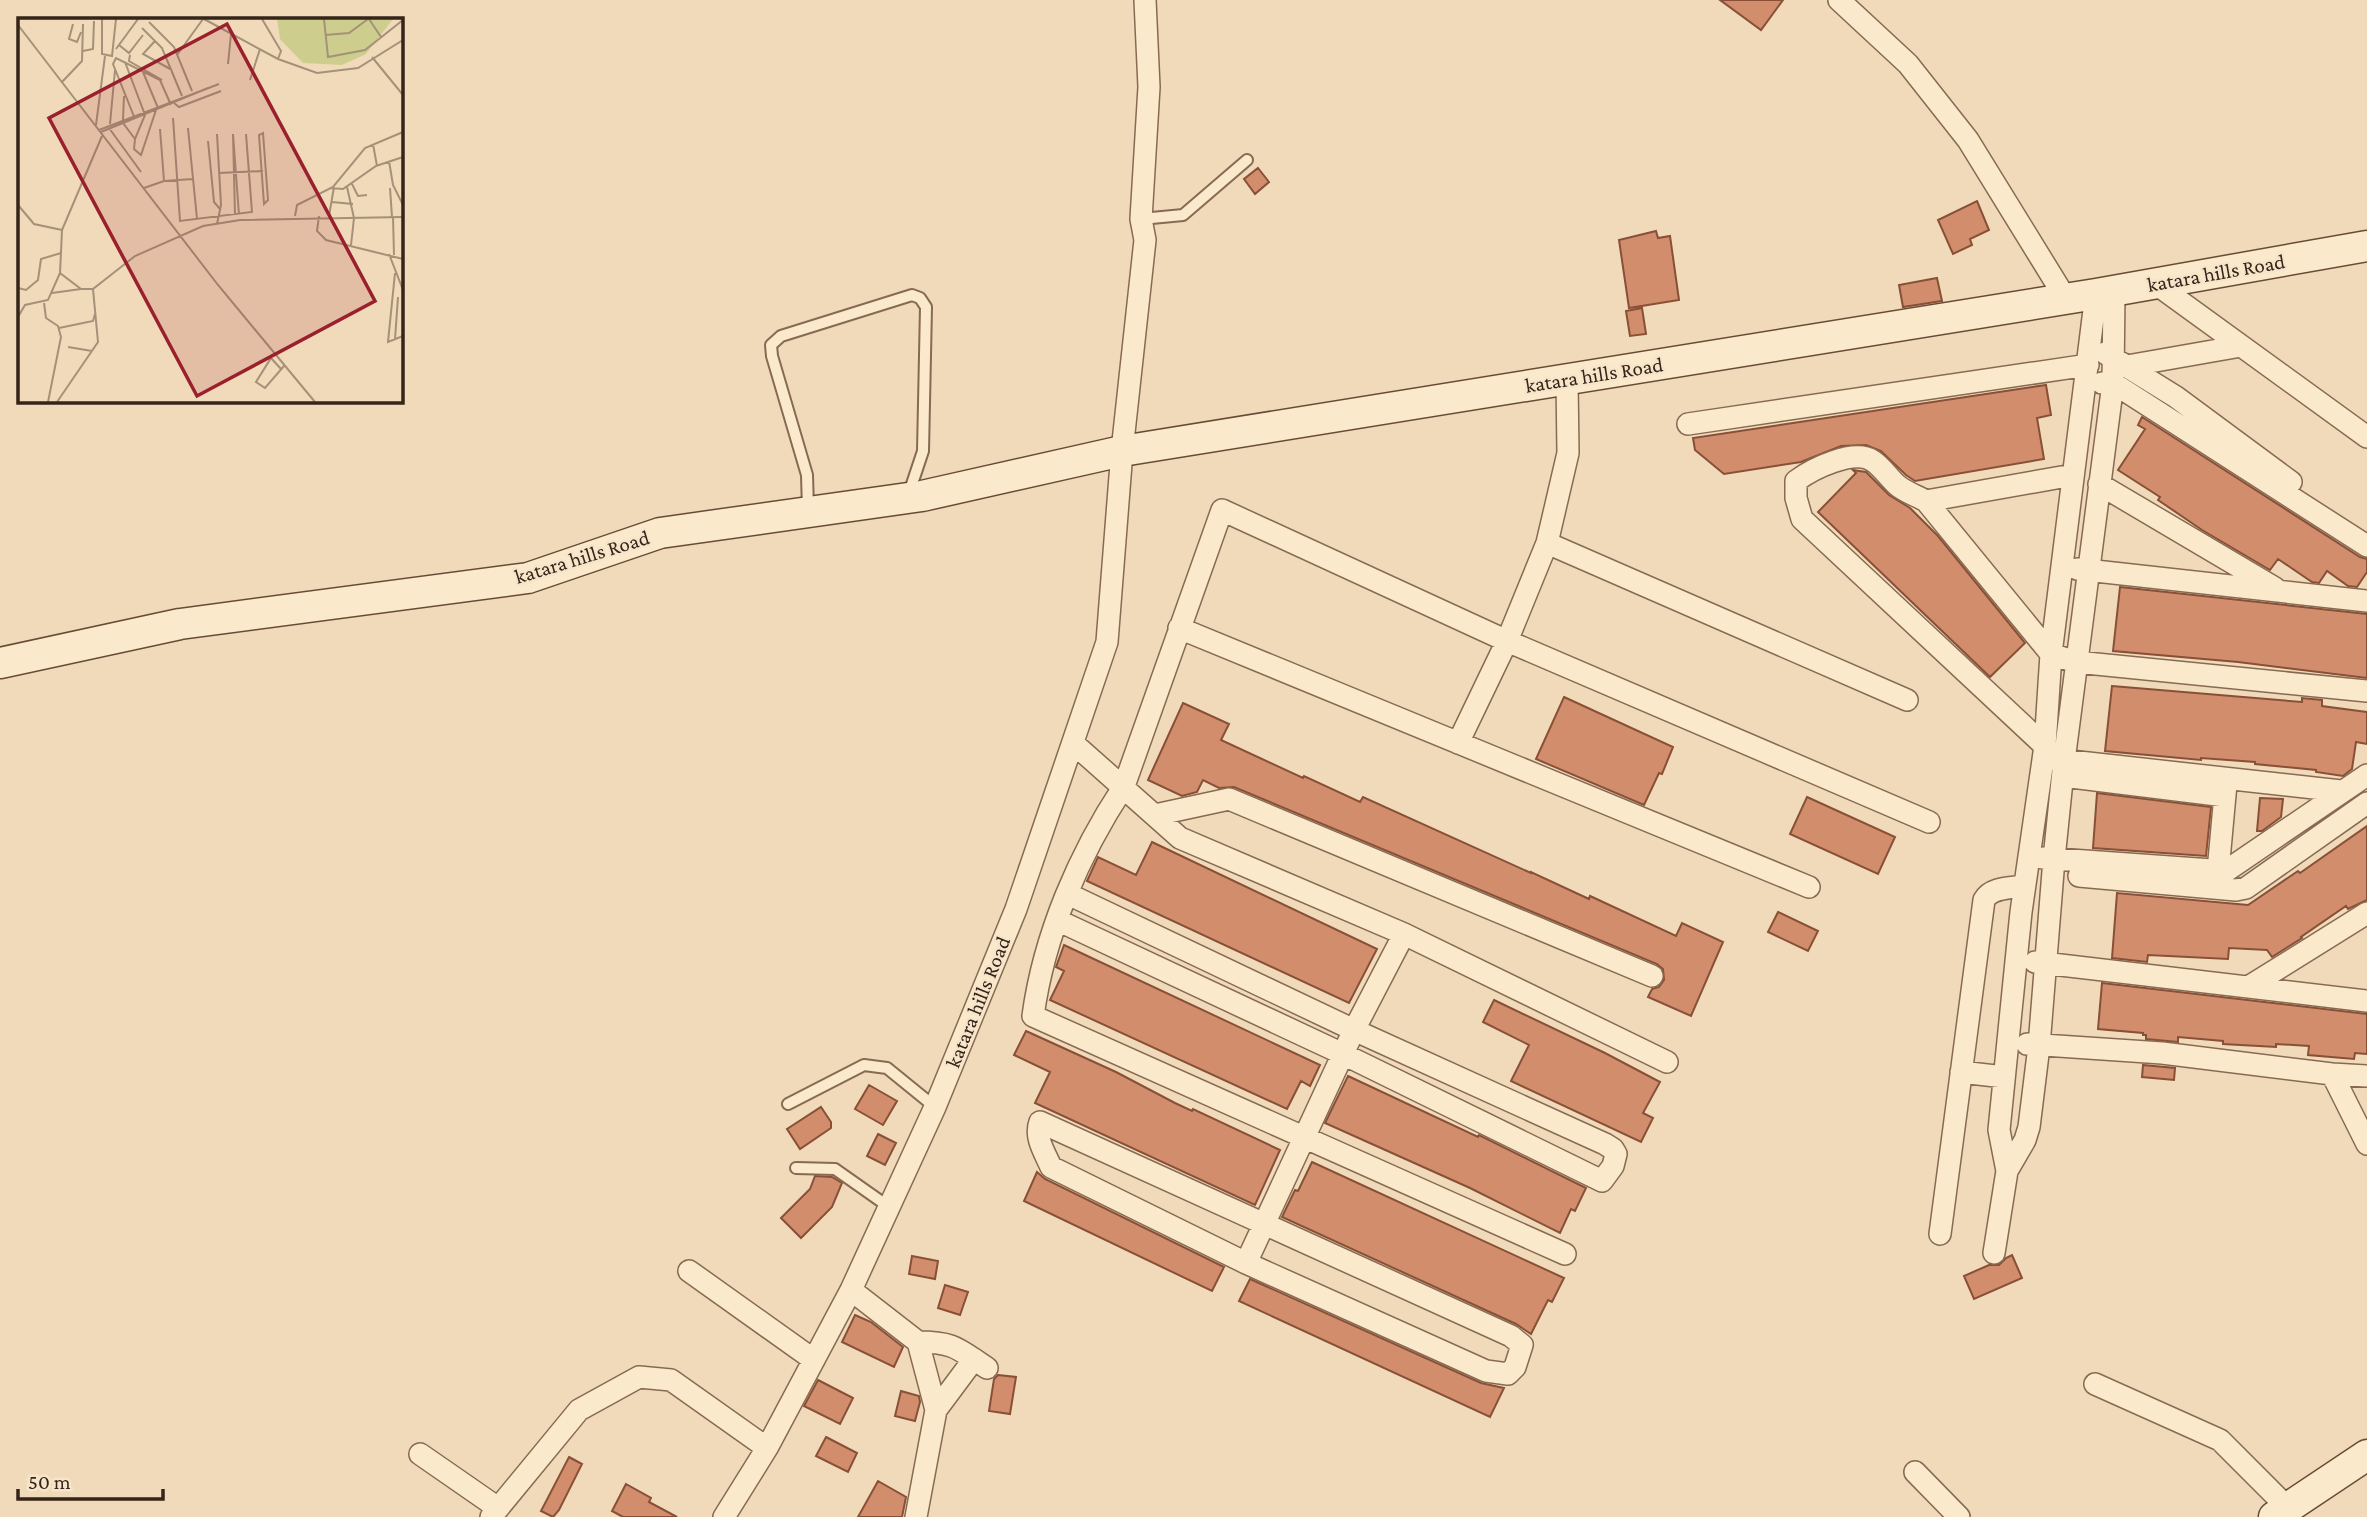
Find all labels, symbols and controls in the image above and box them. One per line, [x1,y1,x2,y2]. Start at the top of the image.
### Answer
inset map [18,18,402,402]
street label: katara hills Road [2145,249,2287,297]
street label: katara hills Road [1523,352,1665,398]
street label: katara hills Road [512,525,652,589]
street label: katara hills Road [941,933,1015,1071]
scale bar [18,1458,163,1502]
text: 50 m [28,1470,71,1494]

